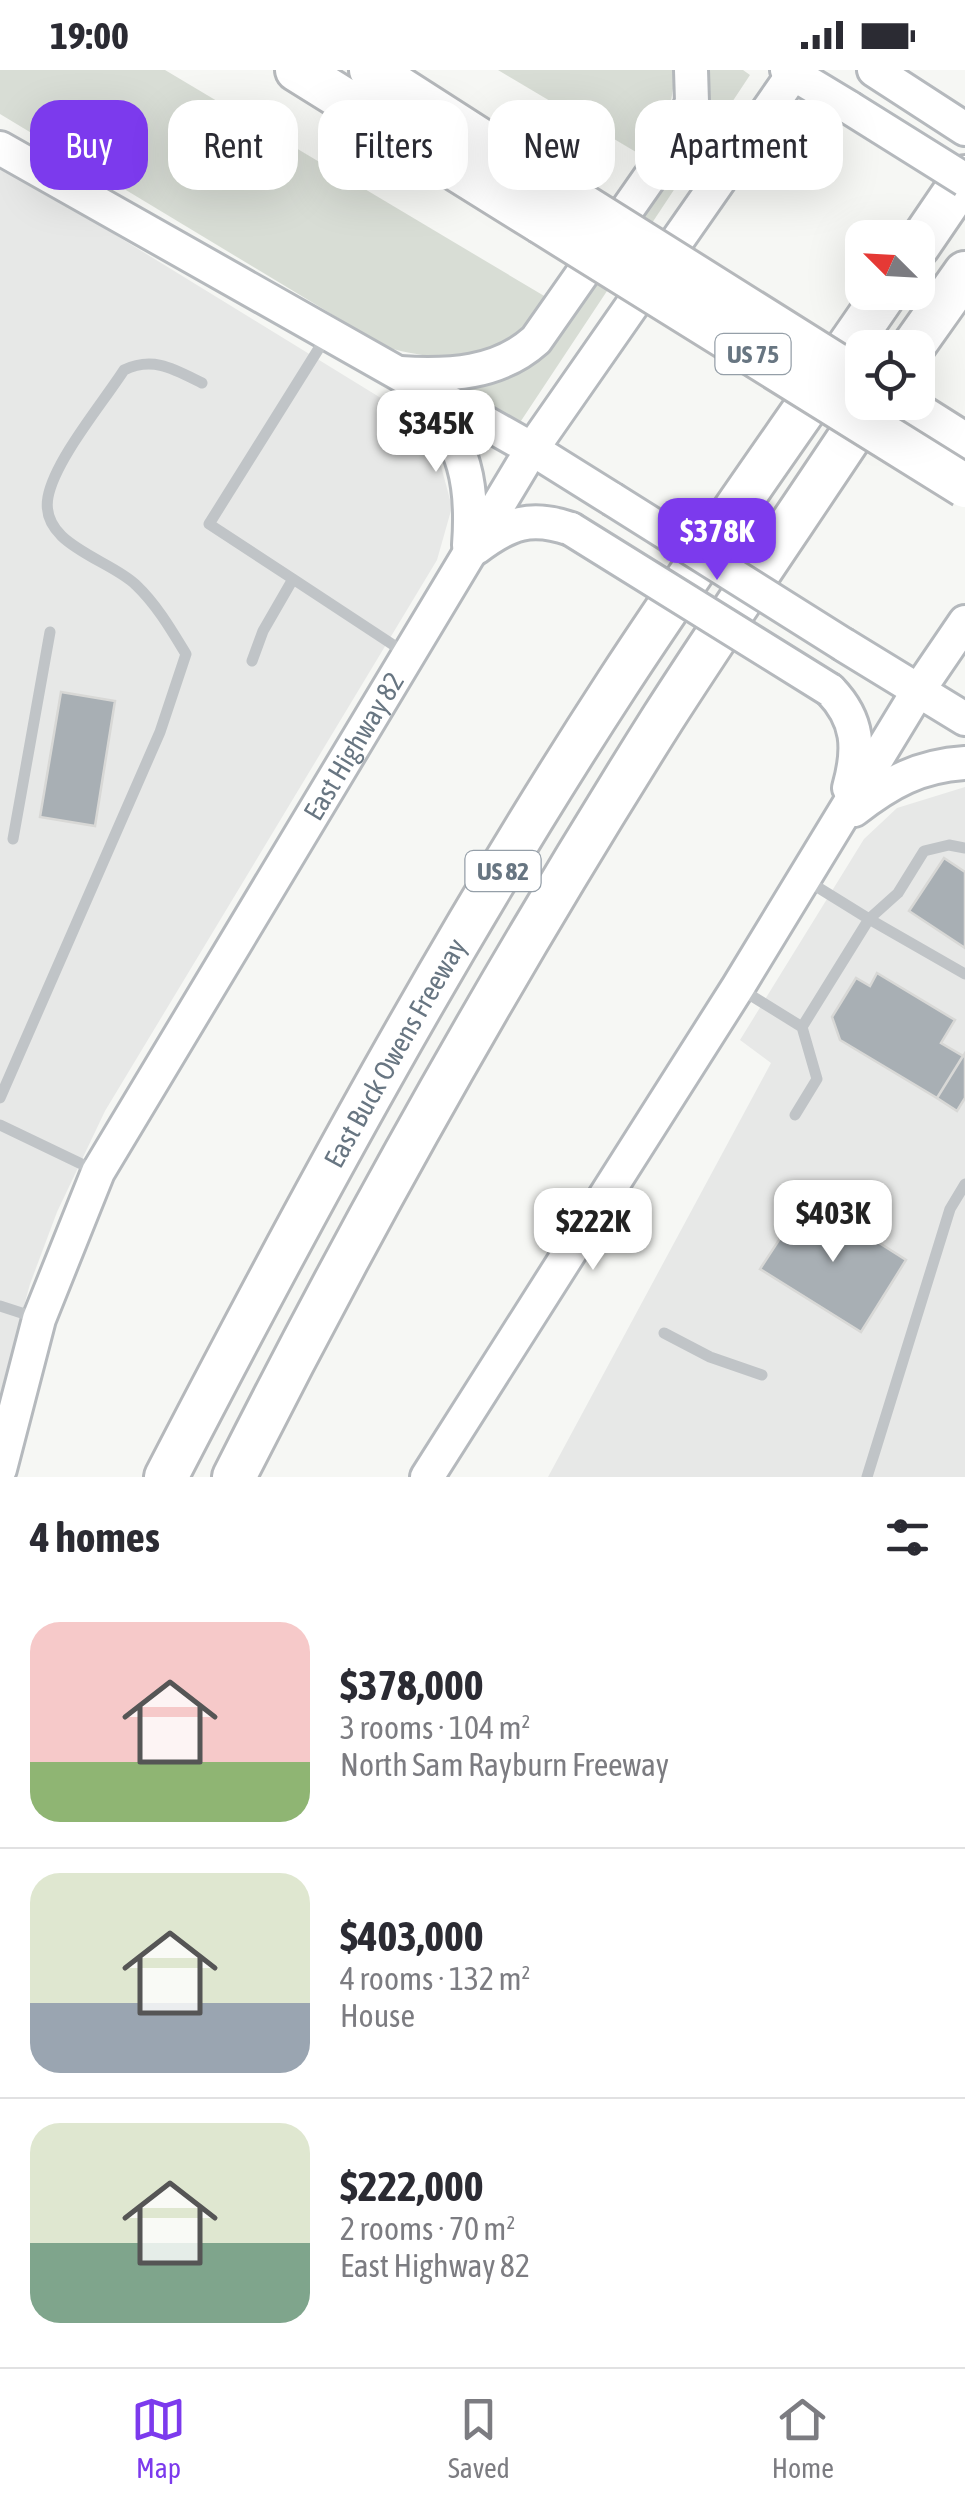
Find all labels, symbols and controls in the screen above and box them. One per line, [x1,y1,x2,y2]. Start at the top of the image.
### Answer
text: 19:00 [50,14,129,57]
chip: Buy [30,100,148,190]
chip: Rent [168,100,298,190]
chip: Filters [318,100,468,190]
chip: New [488,100,615,190]
chip: Apartment [635,100,843,190]
north arrow [845,220,935,310]
map controls [845,220,935,420]
button: locate [845,330,935,420]
road number: US 75 [716,334,790,374]
pin: $345K [366,390,506,475]
text: $345K [399,404,473,441]
pin: $378K [647,498,787,583]
text: $378K [680,512,754,549]
street label: East Highway 82 [297,667,410,826]
road number: US 82 [466,851,540,891]
street label: East Buck Owens Freeway [318,933,472,1173]
pin: $403K [763,1180,903,1265]
pin: $222K [523,1188,663,1273]
text: $403K [796,1194,870,1231]
text: $222K [556,1202,630,1239]
icon: filters [880,1510,935,1565]
text: 4 homes [30,1513,160,1561]
text: $378,000 [340,1661,484,1709]
icon: home [110,1662,230,1782]
text: 3 rooms · 104 m² [340,1709,530,1746]
text: North Sam Rayburn Freeway [340,1746,669,1783]
text: $403,000 [340,1912,484,1960]
icon: home [110,1913,230,2033]
text: 4 rooms · 132 m² [340,1960,530,1997]
text: House [340,1997,415,2034]
text: $222,000 [340,2162,484,2210]
icon: home [110,2163,230,2283]
text: 2 rooms · 70 m² [340,2210,515,2247]
text: East Highway 82 [340,2247,530,2284]
tab: Map [131,2392,186,2484]
tab: Saved [448,2392,510,2484]
tab: Home [772,2392,834,2484]

